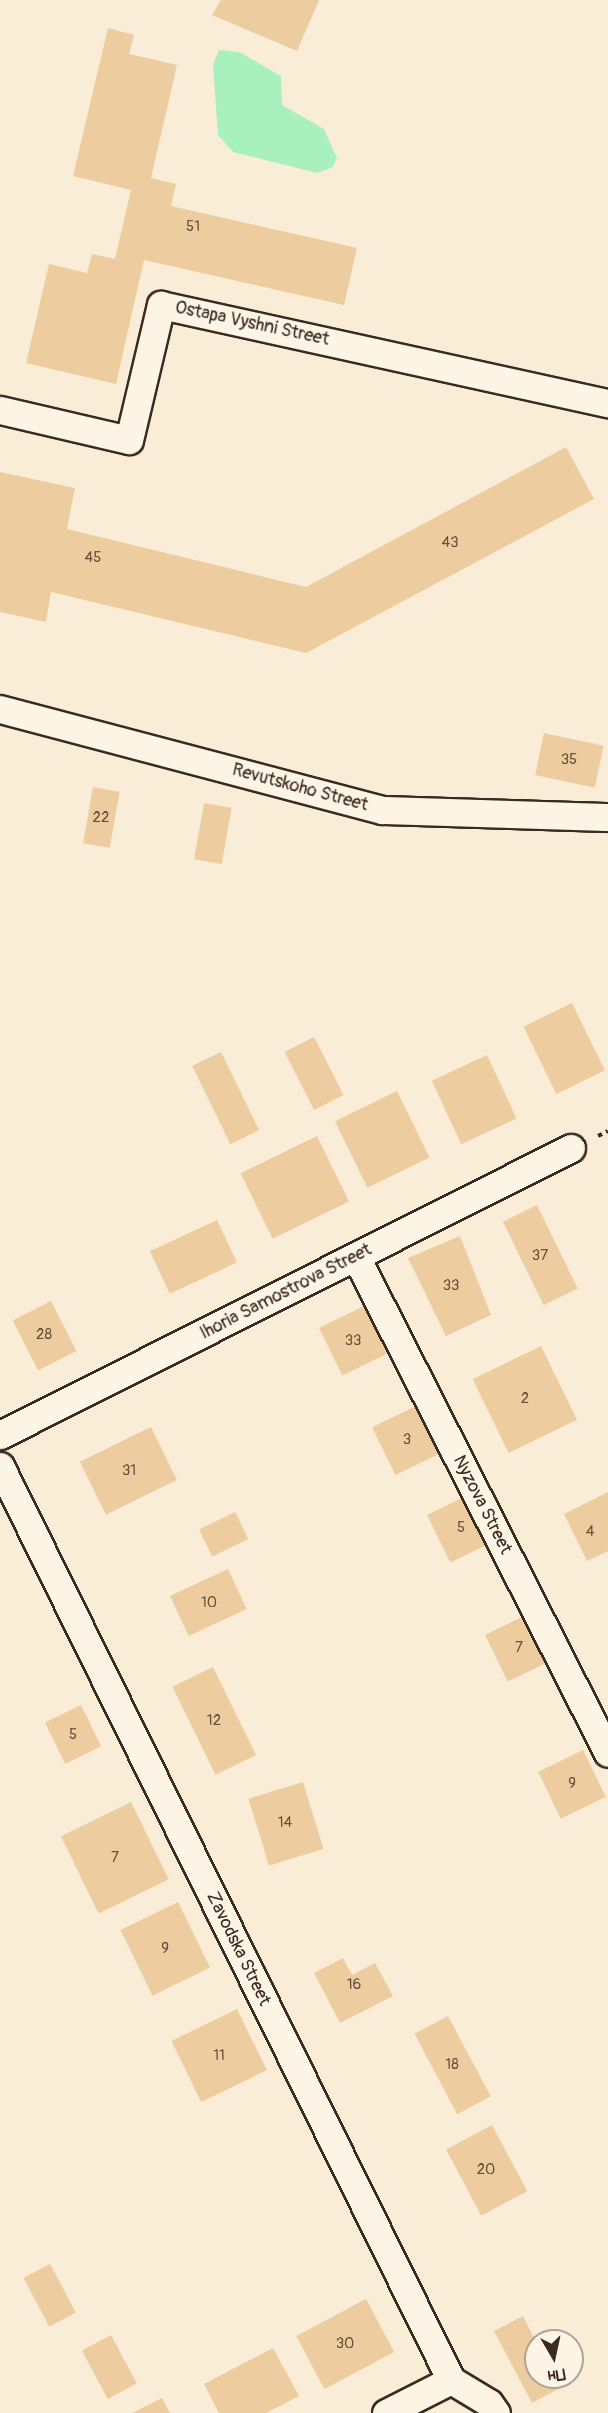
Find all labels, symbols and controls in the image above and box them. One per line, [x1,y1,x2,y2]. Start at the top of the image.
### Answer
house number: 51 [186,218,200,236]
street label: Ostapa Vyshni Street [173,297,331,351]
house number: 43 [441,534,459,552]
house number: 45 [85,549,101,567]
house number: 35 [561,751,577,769]
street label: Revutskoho Street [230,759,370,817]
house number: 22 [93,809,109,827]
street label: Ihoria Samostrova Street [197,1239,375,1345]
house number: 37 [532,1247,548,1265]
house number: 33 [443,1277,459,1295]
house number: 28 [36,1326,52,1344]
house number: 33 [345,1332,361,1350]
house number: 2 [521,1390,529,1408]
house number: 3 [403,1431,411,1449]
street label: Nyzova Street [448,1452,516,1558]
house number: 31 [122,1462,136,1480]
house number: 5 [457,1519,465,1537]
house number: 4 [586,1523,594,1541]
house number: 10 [201,1594,217,1612]
house number: 7 [515,1639,523,1657]
house number: 12 [207,1712,221,1730]
house number: 5 [69,1726,77,1744]
house number: 9 [568,1775,576,1793]
house number: 14 [278,1814,292,1832]
house number: 7 [111,1849,119,1867]
street label: Zavodska Street [201,1889,275,2009]
house number: 9 [161,1940,169,1958]
house number: 16 [347,1976,361,1994]
house number: 11 [213,2047,225,2065]
house number: 18 [445,2056,459,2074]
house number: 20 [477,2161,495,2179]
north arrow [524,2329,584,2389]
house number: 30 [336,2335,354,2353]
text: Пн [546,2364,567,2386]

